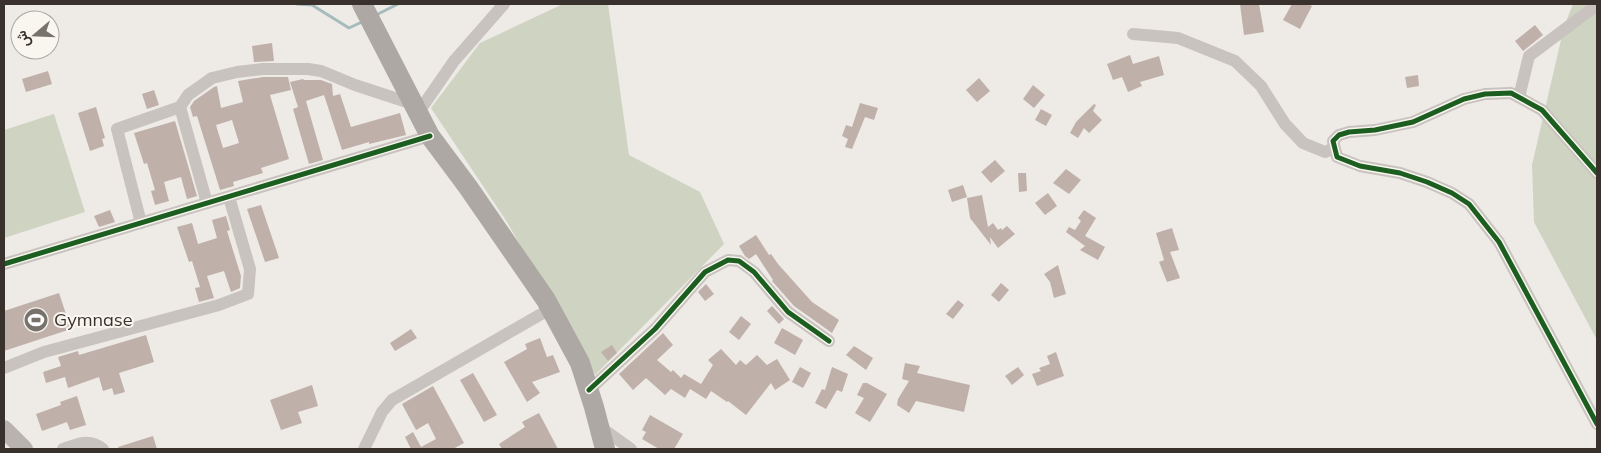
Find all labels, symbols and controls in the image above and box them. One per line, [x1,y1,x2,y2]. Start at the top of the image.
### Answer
north arrow [10,10,60,60]
text: ش [11,28,34,50]
sports icon: Gymnase [23,307,49,333]
place label: Gymnase [54,308,133,331]

